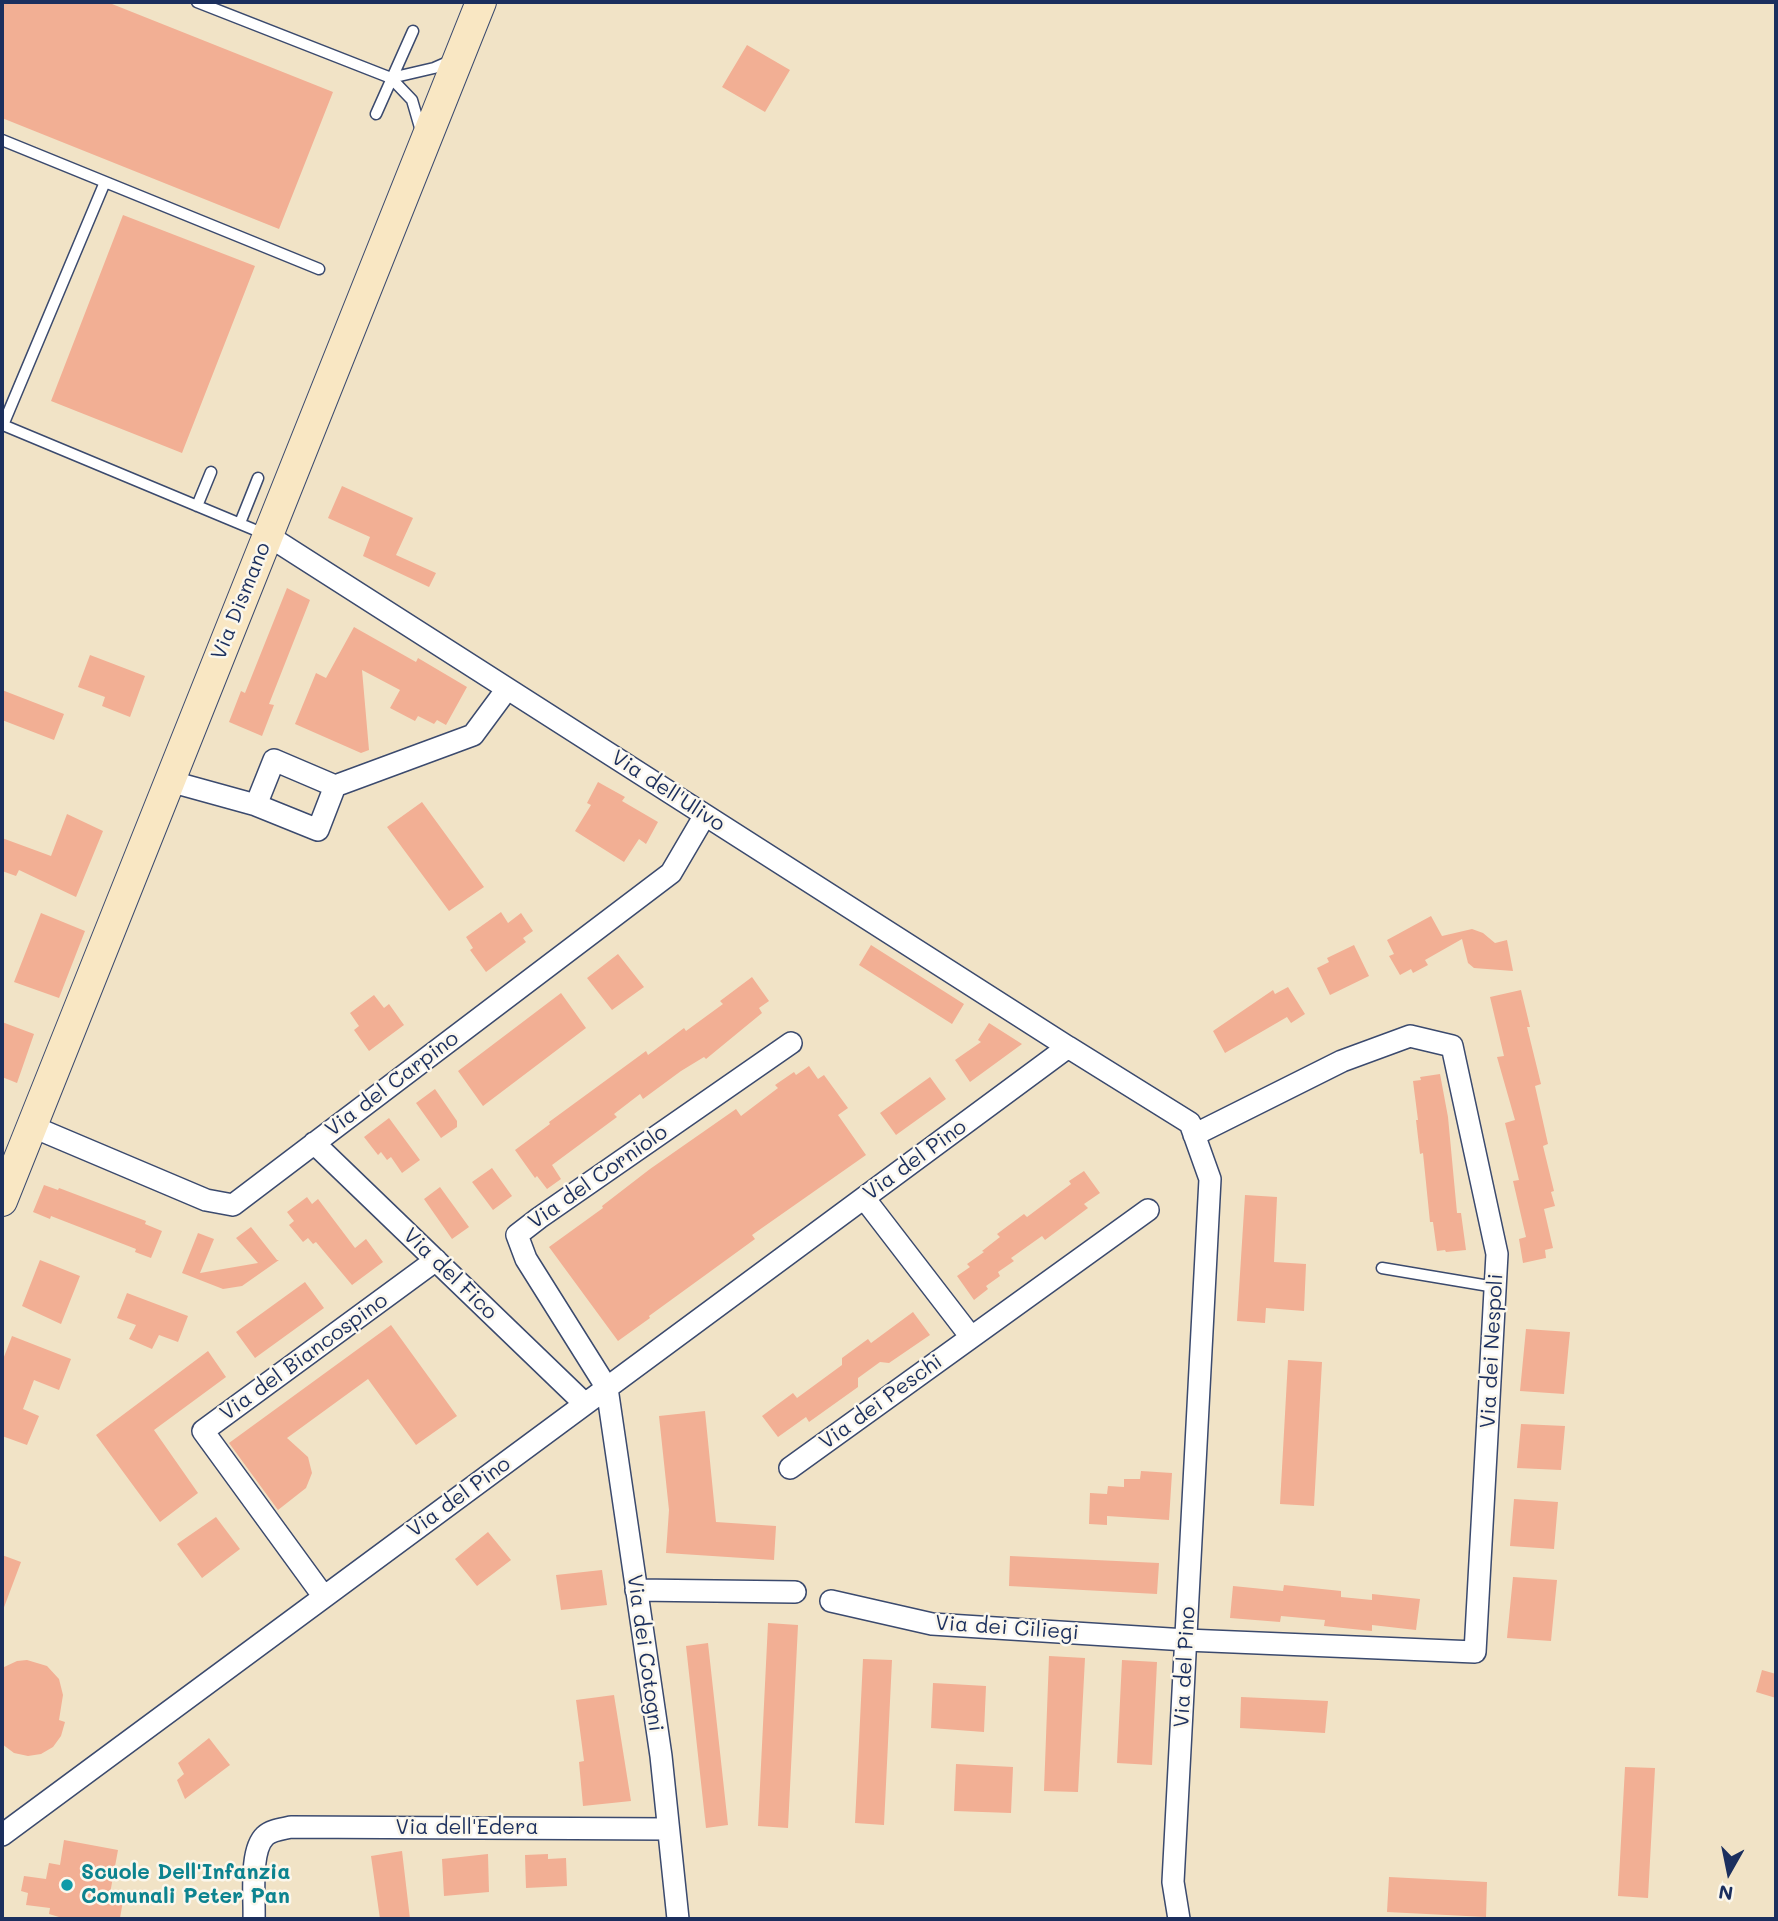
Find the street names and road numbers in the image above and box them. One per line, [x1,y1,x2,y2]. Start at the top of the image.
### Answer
street label: Via Dismano [206,538,276,664]
street label: Via dell'Ulivo [606,745,730,837]
street label: Via del Carpino [320,1026,464,1142]
street label: Via del Pino [858,1114,972,1206]
street label: Via del Corniolo [523,1120,673,1234]
street label: Via del Fico [398,1223,502,1325]
street label: Via dei Nespoli [1475,1273,1509,1429]
street label: Via del Biancospino [215,1288,393,1426]
street label: Via dei Peschi [815,1349,947,1455]
street label: Via del Pino [402,1451,516,1543]
street label: Via dei Cotogni [621,1573,669,1733]
street label: Via del Pino [1169,1606,1201,1728]
street label: Via dei Ciliegi [934,1610,1080,1646]
street label: Via dell'Edera [395,1815,539,1841]

